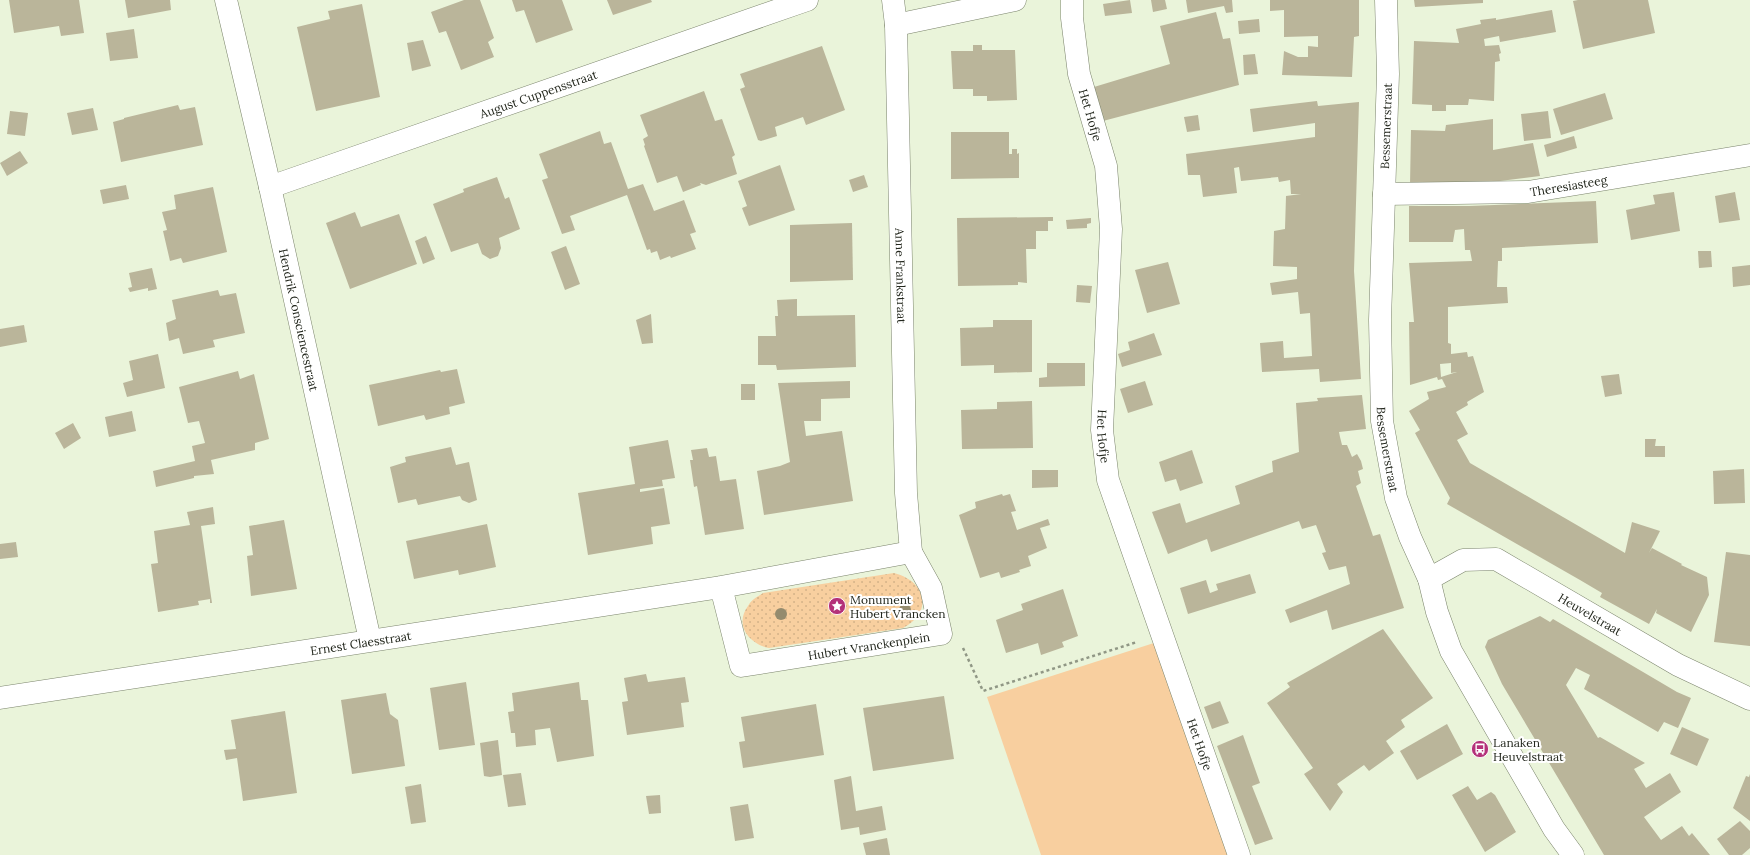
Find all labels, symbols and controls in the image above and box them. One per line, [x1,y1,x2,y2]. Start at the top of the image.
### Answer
street label: August Cuppensstraat [476,66,599,121]
street label: Bessemerstraat [1377,82,1395,169]
street label: Het Hofje [1076,87,1106,143]
street label: Theresiasteeg [1529,171,1608,199]
street label: Anne Frankstraat [893,227,910,324]
street label: Hendrik Consciencestraat [276,247,322,393]
street label: Bessemerstraat [1374,406,1402,494]
street label: Het Hofje [1095,409,1113,464]
street label: Heuvelstraat [1556,590,1625,638]
place label: Monument Hubert Vrancken [850,592,946,621]
place icon: Monument Hubert Vrancken [827,596,847,616]
street label: Ernest Claesstraat [309,627,413,658]
street label: Hubert Vranckenplein [807,629,931,663]
street label: Het Hofje [1184,716,1216,773]
place label: Lanaken Heuvelstraat [1493,735,1564,764]
bus stop icon: Lanaken Heuvelstraat [1470,739,1490,759]

